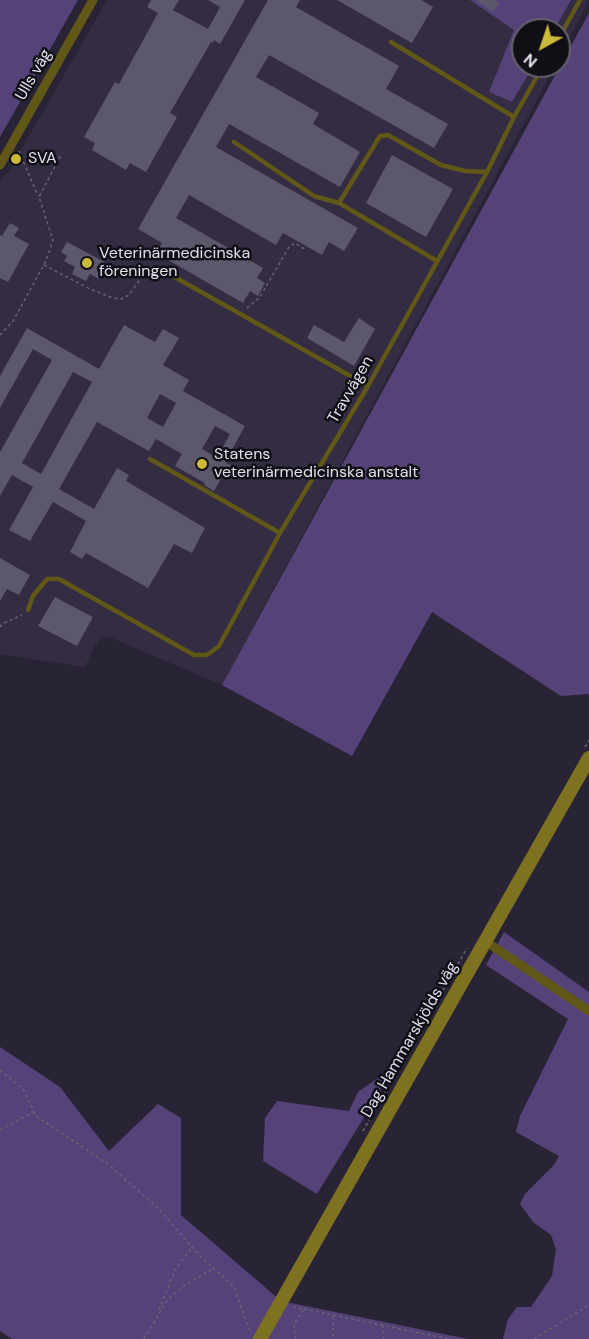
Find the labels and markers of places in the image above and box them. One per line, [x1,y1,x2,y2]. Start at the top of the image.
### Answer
place label: SVA [28,149,57,169]
marker: SVA [9,152,23,166]
place label: Veterinärmedicinska föreningen [99,244,250,282]
marker: Veterinärmedicinska föreningen [80,256,94,270]
place label: Statens veterinärmedicinska anstalt [214,445,418,483]
marker: Statens veterinärmedicinska anstalt [195,457,209,471]

